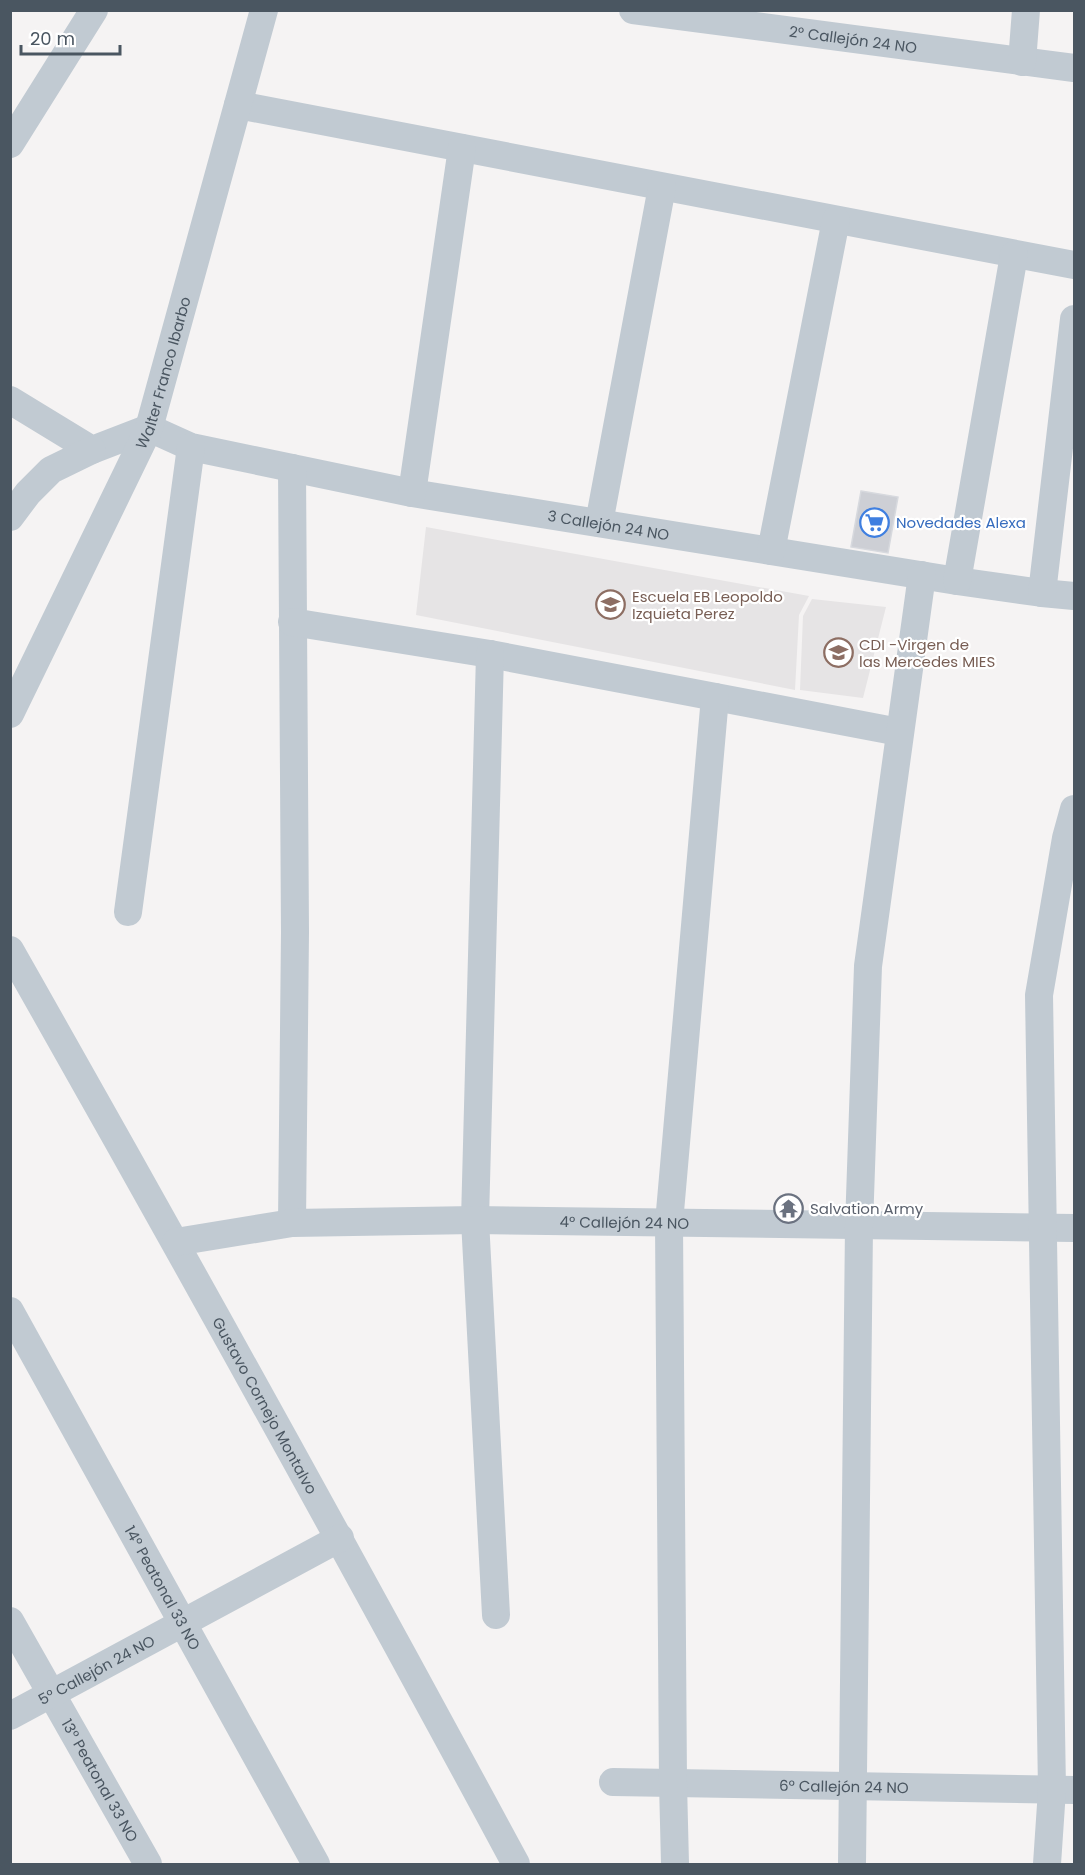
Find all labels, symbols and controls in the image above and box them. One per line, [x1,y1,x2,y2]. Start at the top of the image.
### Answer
scale bar [21,18,120,56]
street label: 2° Callejón 24 NO [788,20,918,58]
text: 20 m [30,26,75,51]
street label: Walter Franco Ibarbo [130,294,195,452]
street label: 3 Callejón 24 NO [546,505,671,545]
supermarket icon: Novedades Alexa [859,506,891,538]
place label: Novedades Alexa [896,512,1026,533]
place label: Escuela EB Leopoldo Izquieta Perez [632,586,783,624]
school or university icon: Escuela EB Leopoldo Izquieta Perez [595,589,627,621]
place label: CDI -Virgen de las Mercedes MIES [859,634,995,672]
school or university icon: CDI -Virgen de las Mercedes MIES [822,637,854,669]
temple icon: Salvation Army [773,1192,805,1224]
place label: Salvation Army [810,1198,924,1219]
street label: 4° Callejón 24 NO [560,1211,689,1233]
street label: Gustavo Cornejo Montalvo [208,1313,323,1498]
street label: 14° Peatonal 33 NO [120,1522,206,1654]
street label: 5° Callejón 24 NO [34,1629,158,1709]
street label: 13° Peatonal 33 NO [57,1715,144,1846]
street label: 6° Callejón 24 NO [779,1774,909,1798]

